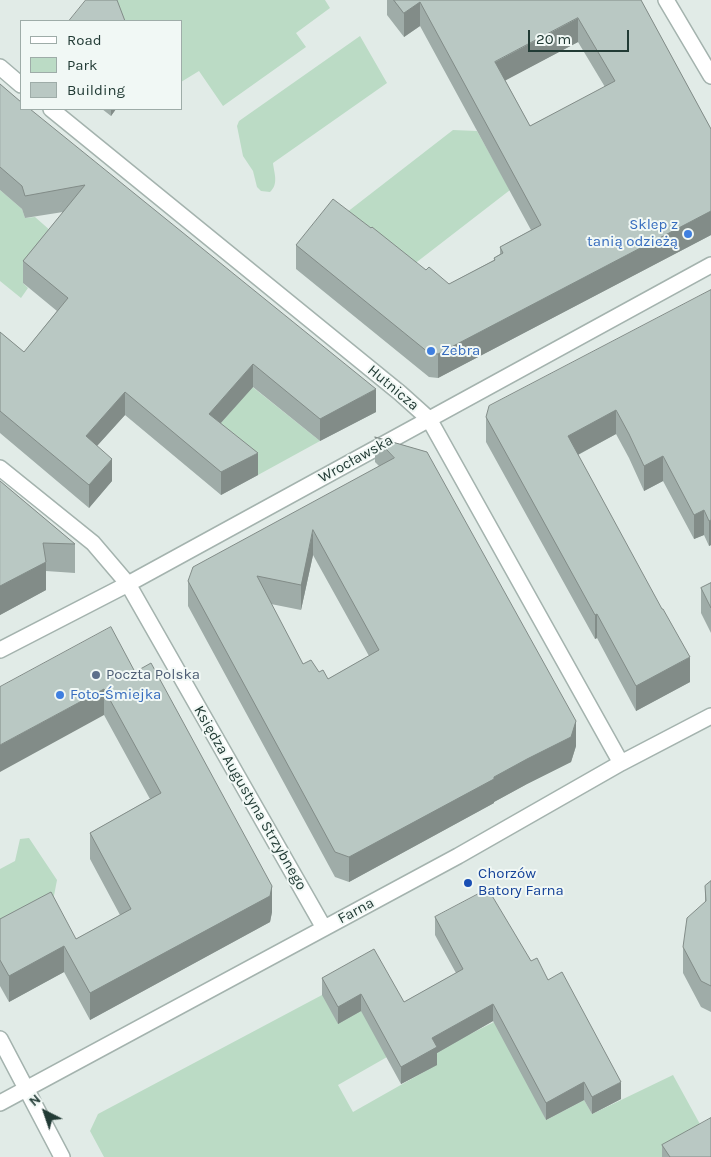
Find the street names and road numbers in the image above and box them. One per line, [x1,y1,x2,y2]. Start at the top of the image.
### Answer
street label: Hutnicza [364,361,422,415]
street label: Wrocławska [316,431,396,487]
street label: Księdza Augustyna Strzybnego [190,702,310,894]
street label: Farna [335,894,377,928]

